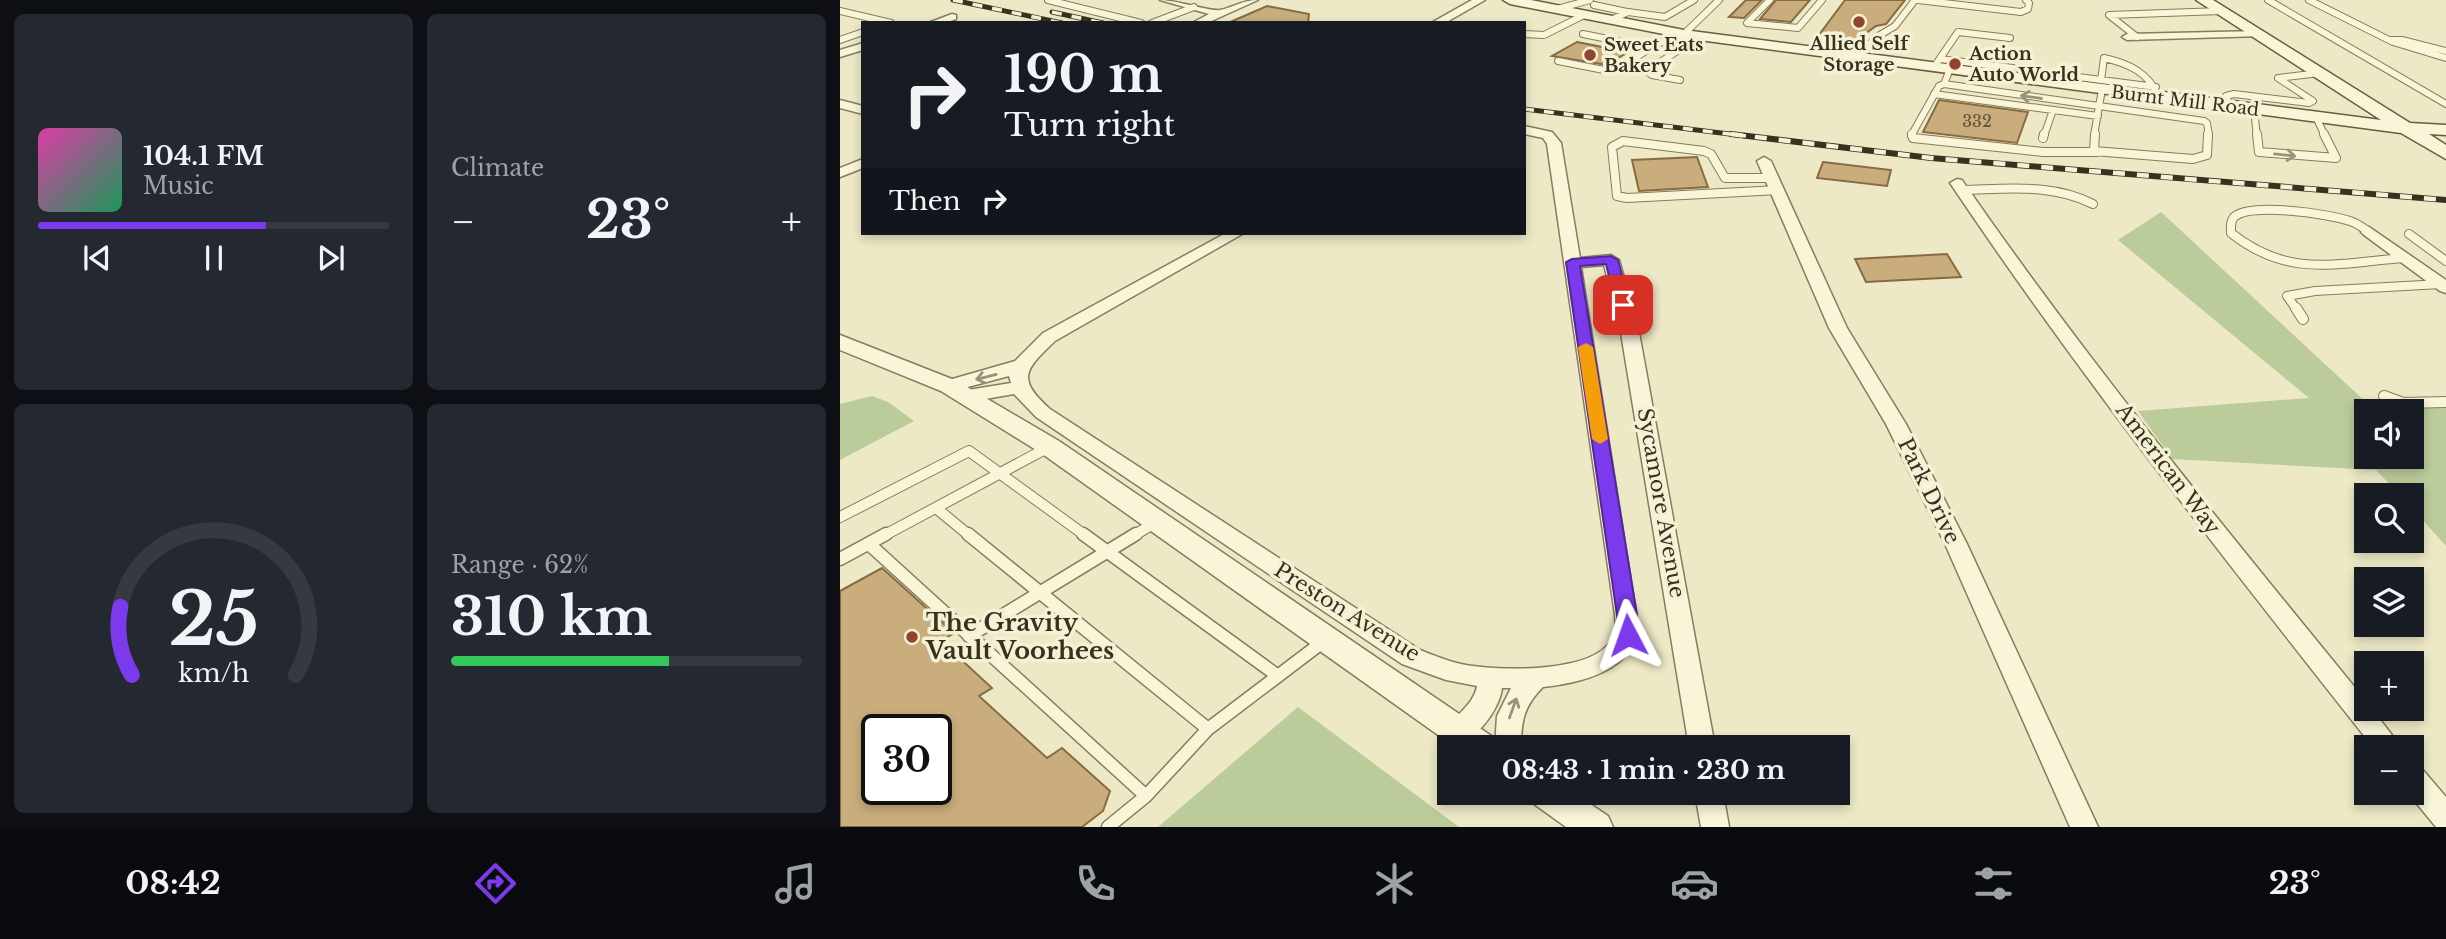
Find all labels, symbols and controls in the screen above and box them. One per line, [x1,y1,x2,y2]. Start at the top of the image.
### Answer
marker: Allied Self Storage [1851,14,1867,30]
place label: Allied Self Storage [1809,33,1910,76]
place label: Sweet Eats Bakery [1604,34,1703,77]
place label: Action Auto World [1968,43,2080,86]
text: 190 m [1004,44,1163,105]
marker: Sweet Eats Bakery [1582,47,1598,63]
icon: right [889,49,980,140]
marker: Action Auto World [1947,56,1963,72]
street label: Burnt Mill Road [2110,81,2260,121]
one-way arrow [2021,90,2043,103]
text: Turn right [1004,105,1175,145]
house number: 332 [1962,111,1992,131]
text: 104.1 FM [143,140,264,172]
one-way arrow [2273,148,2296,161]
text: Climate [451,154,544,182]
text: Music [143,172,214,200]
icon: right [975,182,1013,220]
text: Then [889,185,961,217]
text: 23° [586,188,670,252]
text: − [451,198,475,245]
text: + [781,198,802,245]
icon: previous [78,239,116,277]
icon: pause [195,239,233,277]
icon: next [312,239,350,277]
pin [1593,275,1653,335]
icon: arrive [1604,286,1642,324]
one-way arrow [975,371,998,384]
street label: American Way [2109,397,2226,540]
map controls [2354,399,2424,805]
button: sound [2354,399,2424,469]
street label: Sycamore Avenue [1632,406,1690,600]
street label: Park Drive [1892,434,1966,548]
button: search [2354,483,2424,553]
text: Range · 62% [451,551,589,579]
street label: Preston Avenue [1269,557,1425,667]
button: layers [2354,567,2424,637]
text: 25 [168,574,259,665]
text: 310 km [451,585,652,649]
position arrow [1591,598,1665,672]
place label: The Gravity Vault Voorhees [925,608,1114,665]
marker: The Gravity Vault Voorhees [904,629,920,645]
button: + [2354,651,2424,721]
text: km/h [178,657,249,688]
one-way arrow [1508,698,1520,719]
speed limit sign: 30 [861,714,952,805]
button: − [2354,735,2424,805]
text: 08:43 · 1 min · 230 m [1502,754,1785,786]
icon: directions [471,859,520,908]
icon: music [771,859,820,908]
icon: phone [1071,859,1120,908]
icon: climate [1370,859,1419,908]
icon: car [1670,859,1719,908]
icon: filters [1969,859,2018,908]
text: 08:42 [125,863,221,903]
text: 23° [2269,863,2321,903]

